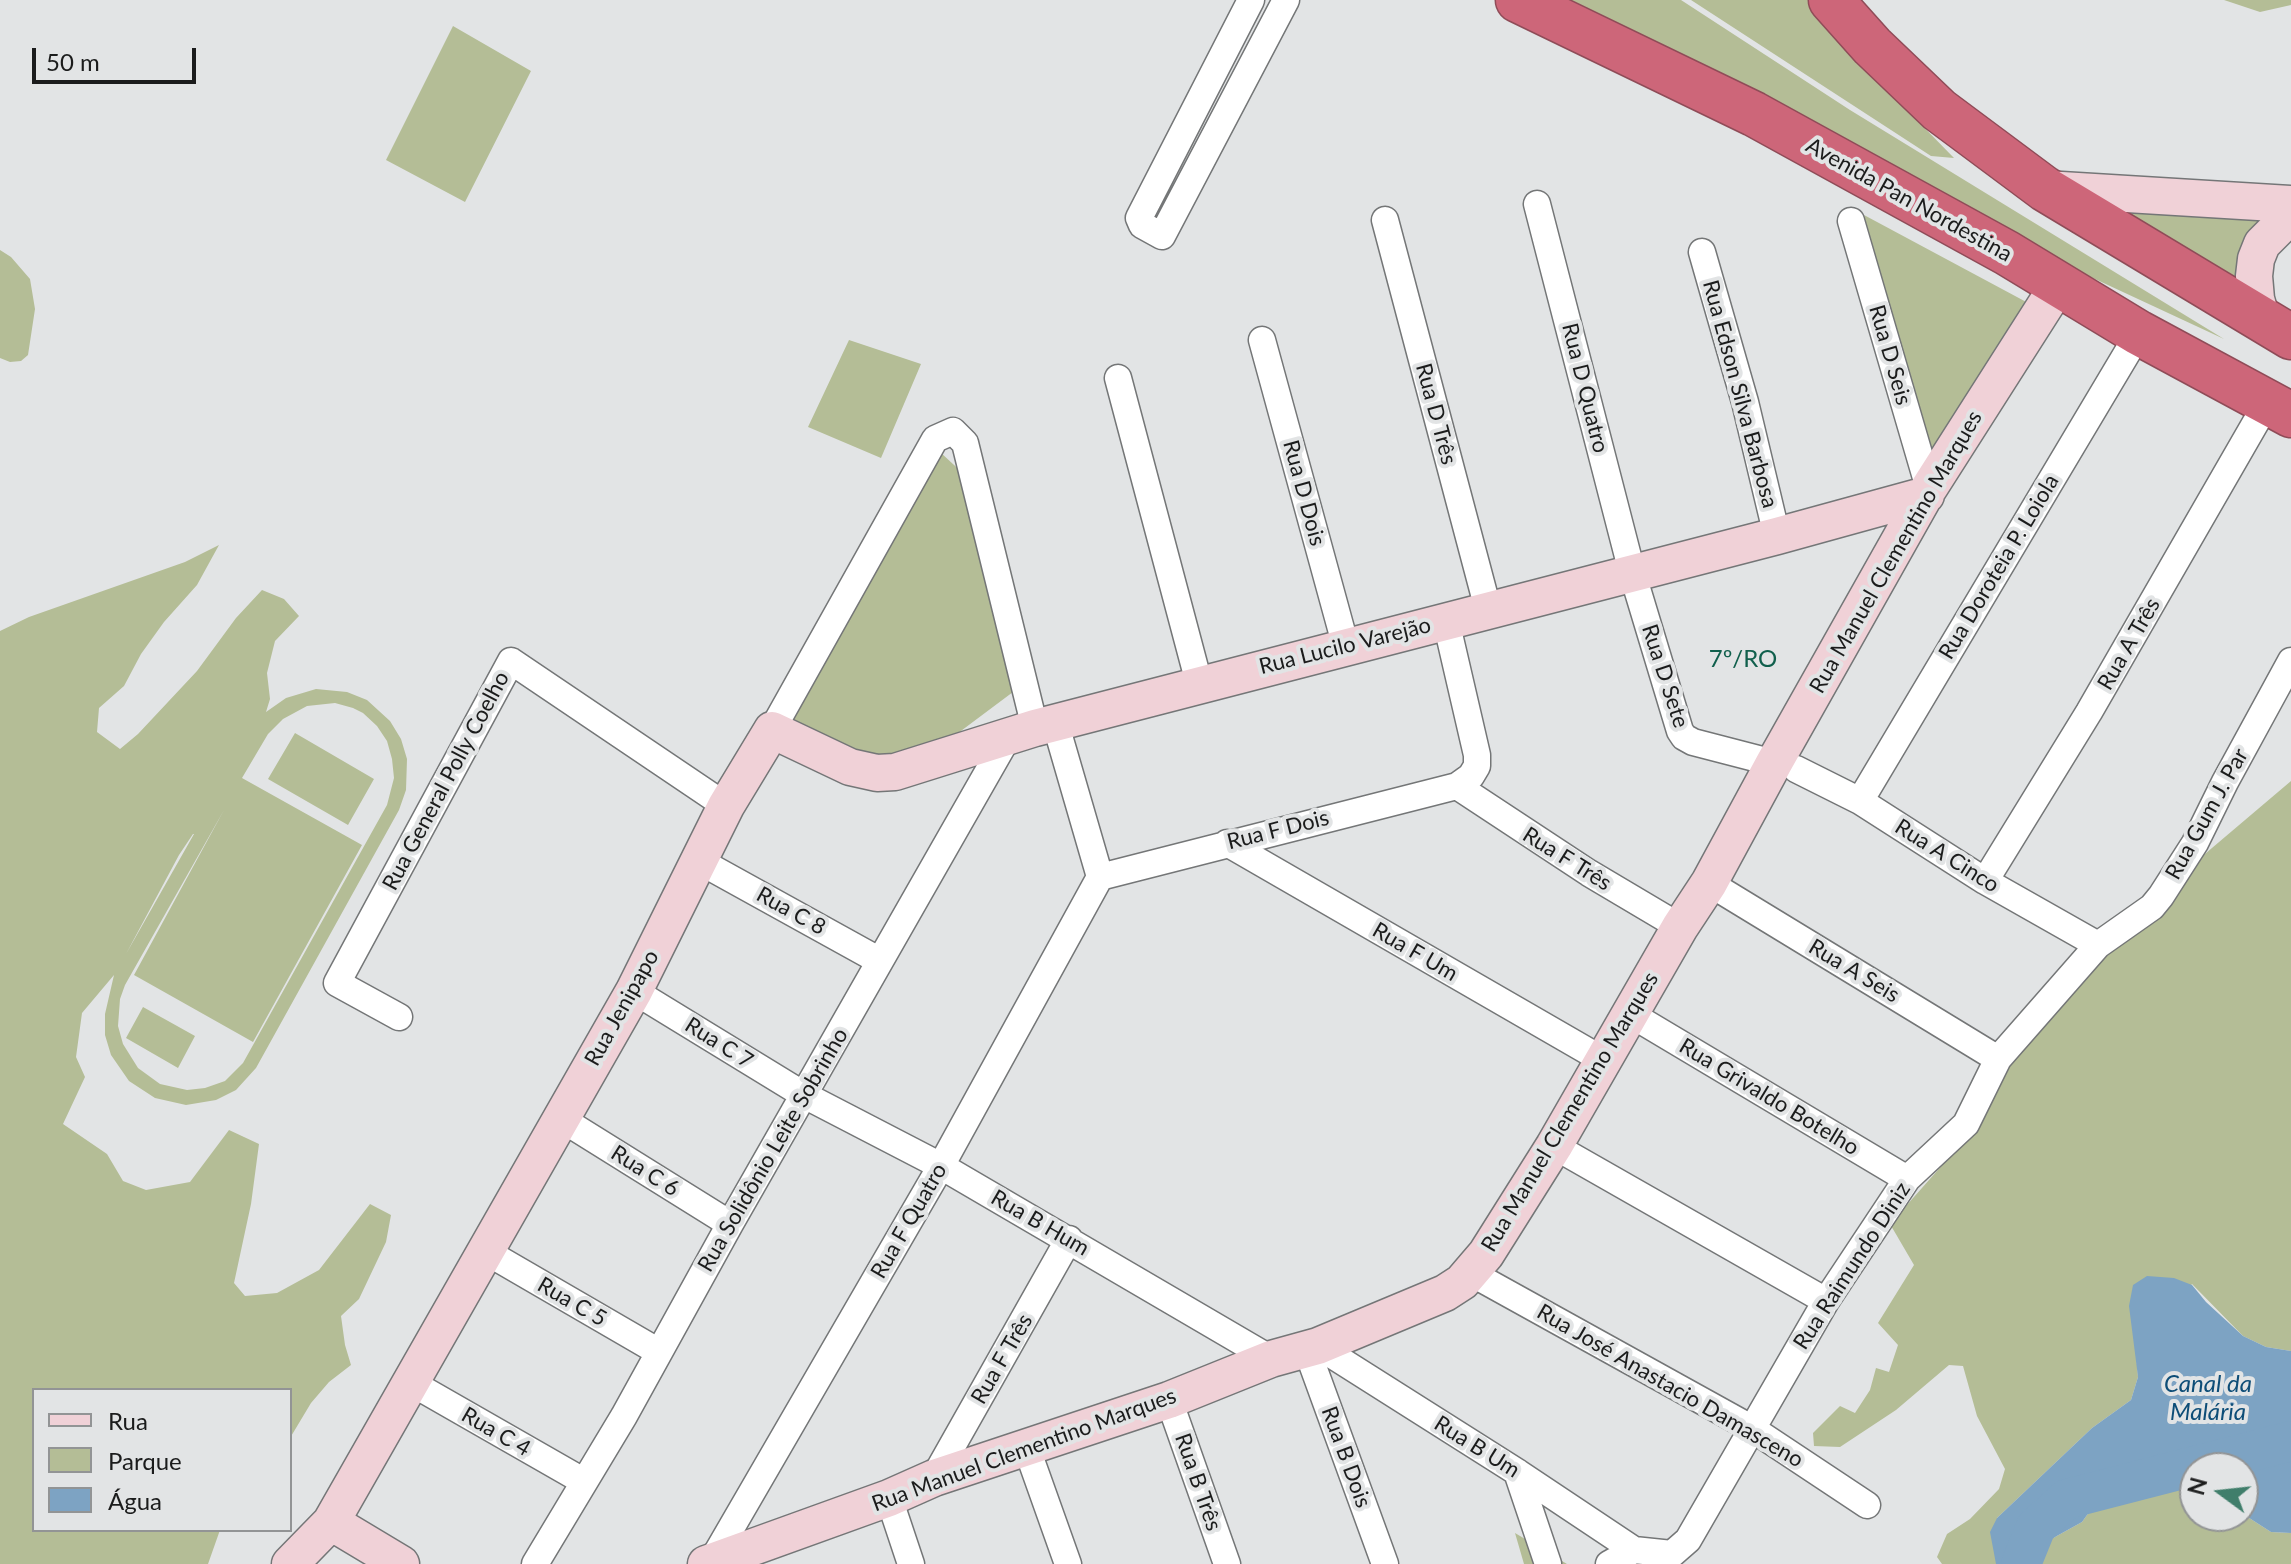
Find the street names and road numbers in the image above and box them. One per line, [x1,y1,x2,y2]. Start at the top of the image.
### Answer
street label: Avenida Pan Nordestina [1801,132,2017,268]
street label: Rua Edson Silva Barbosa [1697,277,1783,511]
street label: Rua D Seis [1863,302,1917,408]
street label: Rua D Quatro [1556,320,1614,456]
street label: Rua D Três [1410,360,1462,468]
street label: Rua Manuel Clementino Marques [1804,406,1988,698]
street label: Rua D Dois [1277,437,1331,549]
street label: Rua Doroteia P. Loiola [1933,470,2065,664]
street label: Rua A Três [2092,593,2166,695]
street label: Rua Lucilo Varejão [1256,612,1434,680]
street label: Rua D Sete [1636,621,1694,731]
street label: Rua General Polly Coelho [377,667,515,895]
street label: Rua Gum J. Par [2160,744,2254,884]
street label: Rua F Dois [1224,805,1332,855]
street label: Rua A Cinco [1890,814,2004,898]
street label: Rua F Três [1518,821,1616,897]
street label: Rua C 8 [752,881,830,941]
street label: Rua F Um [1368,917,1462,987]
street label: Rua A Seis [1804,934,1904,1008]
street label: Rua Jenipapo [579,945,665,1071]
street label: Rua Manuel Clementino Marques [1476,967,1664,1257]
street label: Rua C 7 [680,1012,758,1074]
street label: Rua Solidônio Leite Sobrinho [692,1024,854,1276]
street label: Rua Grivaldo Botelho [1674,1033,1864,1161]
street label: Rua C 6 [606,1140,684,1202]
street label: Rua F Quatro [865,1159,953,1283]
street label: Rua Raimundo Diniz [1788,1177,1916,1355]
street label: Rua B Hum [986,1184,1094,1262]
street label: Rua C 5 [533,1272,611,1332]
street label: Rua José Anastacio Damasceno [1532,1299,1808,1473]
street label: Rua F Três [966,1309,1038,1409]
street label: Rua Manuel Clementino Marques [868,1383,1180,1517]
street label: Rua C 4 [457,1402,535,1462]
street label: Rua B Dois [1315,1403,1377,1511]
street label: Rua B Um [1429,1410,1525,1484]
street label: Rua B Três [1169,1430,1227,1534]

